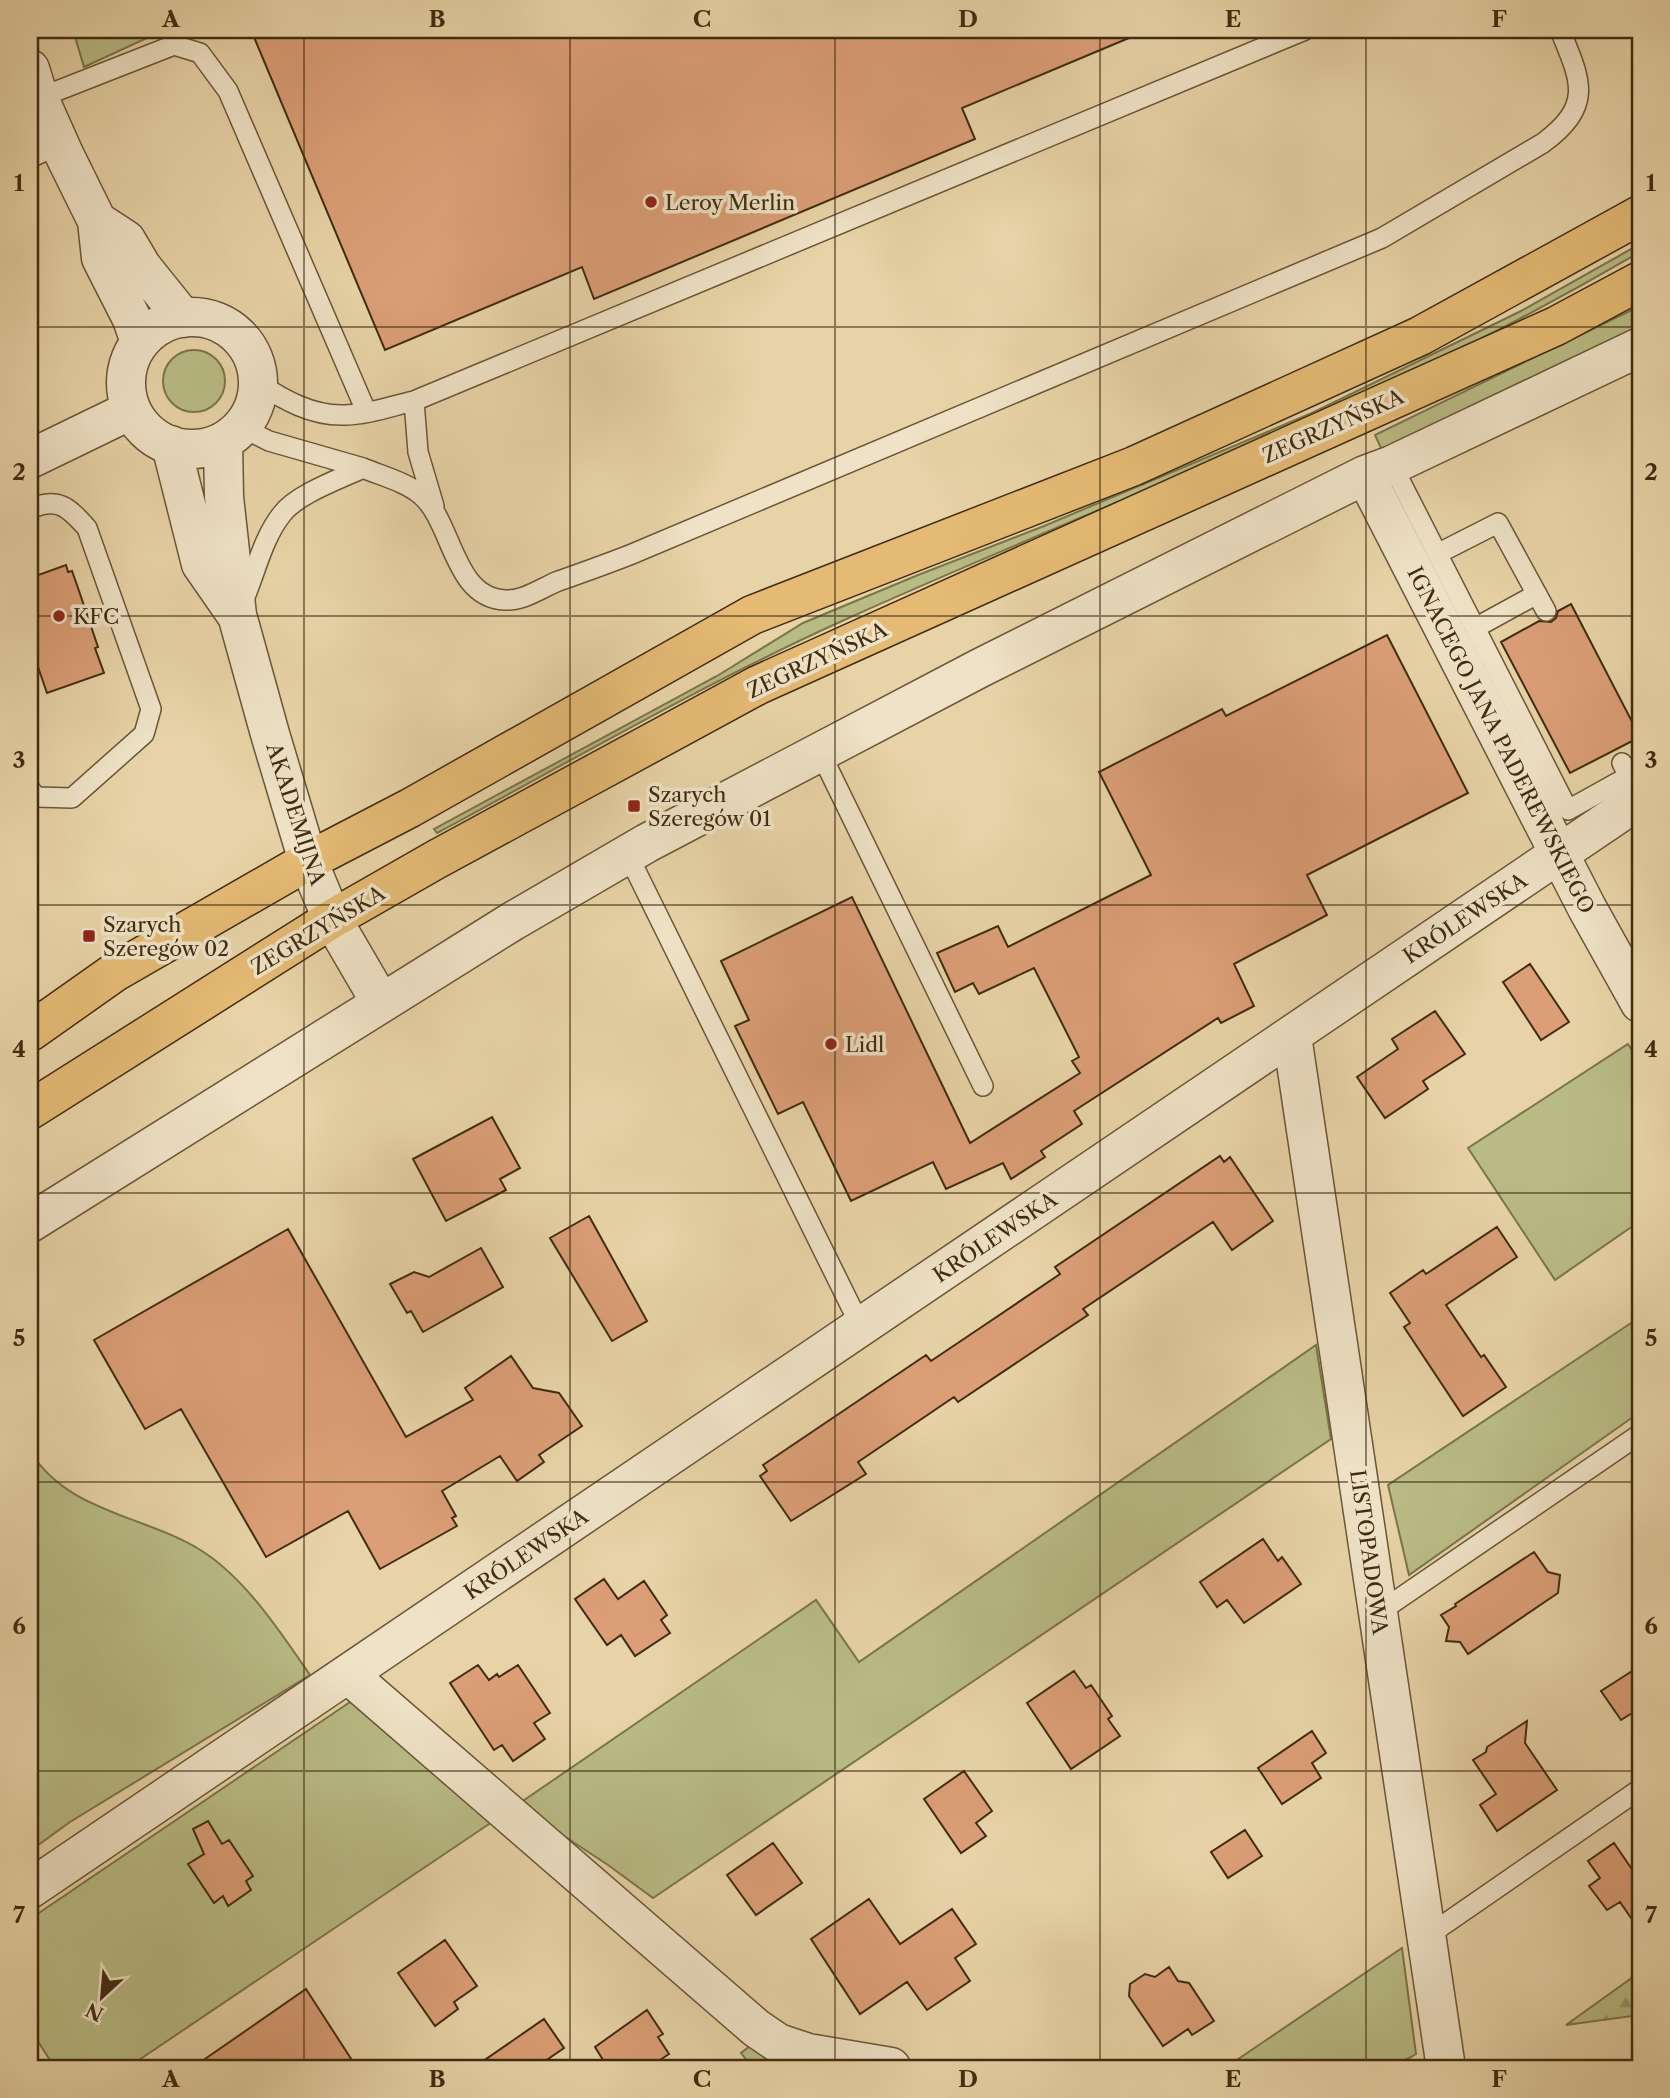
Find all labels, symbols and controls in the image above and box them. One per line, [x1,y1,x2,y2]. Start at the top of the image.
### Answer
text: A [161,5,181,33]
text: B [428,5,446,33]
text: C [693,5,711,33]
text: D [958,5,978,33]
text: E [1225,5,1241,33]
text: F [1491,5,1507,33]
text: 1 [14,169,25,197]
text: 1 [1646,169,1657,197]
place label: Leroy Merlin [665,190,795,215]
marker: Leroy Merlin [643,194,659,210]
street label: ZEGRZYŃSKA [1259,384,1408,468]
text: 2 [12,458,26,486]
text: 2 [1644,458,1658,486]
street label: IGNACEGO JANA PADEREWSKIEGO [1402,562,1600,918]
place label: KFC [73,604,119,629]
marker: KFC [51,608,67,624]
street label: ZEGRZYŃSKA [743,616,891,703]
street label: AKADEMIJNA [261,739,331,889]
text: 3 [13,746,26,774]
text: 3 [1645,746,1658,774]
place label: Szarych Szeregów 01 [648,782,771,831]
marker: Szarych Szeregów 01 [626,798,642,814]
street label: KRÓLEWSKA [1398,867,1532,969]
street label: ZEGRZYŃSKA [247,880,390,980]
place label: Szarych Szeregów 02 [103,912,229,961]
marker: Szarych Szeregów 02 [81,928,97,944]
place label: Lidl [845,1032,884,1057]
text: 4 [12,1035,26,1063]
text: 4 [1644,1035,1658,1063]
marker: Lidl [823,1036,839,1052]
street label: KRÓLEWSKA [928,1186,1062,1288]
text: 5 [13,1324,25,1352]
text: 5 [1645,1324,1657,1352]
street label: LISTOPADOWA [1345,1468,1393,1637]
street label: KRÓLEWSKA [459,1503,593,1605]
text: 6 [12,1612,26,1640]
text: 6 [1644,1612,1658,1640]
text: 7 [13,1901,25,1929]
text: 7 [1645,1901,1657,1929]
north arrow [66,1962,136,2032]
text: N [82,1998,107,2026]
text: A [161,2065,181,2093]
text: B [428,2065,446,2093]
text: C [693,2065,711,2093]
text: D [958,2065,978,2093]
text: E [1225,2065,1241,2093]
text: F [1491,2065,1507,2093]

